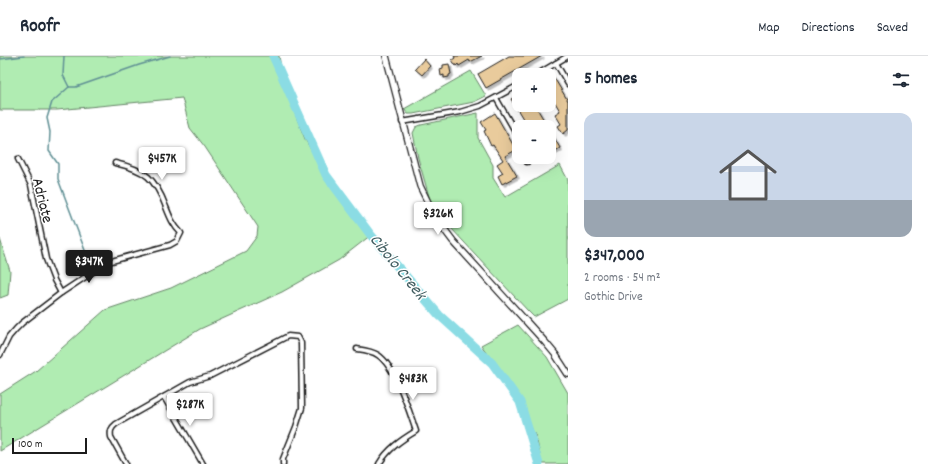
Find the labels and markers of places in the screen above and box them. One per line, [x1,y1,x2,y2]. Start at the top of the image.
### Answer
pin: $457K [134,147,190,181]
pin: $326K [410,202,466,236]
pin: $347K [61,250,117,284]
pin: $483K [385,367,441,401]
pin: $287K [162,393,218,427]

